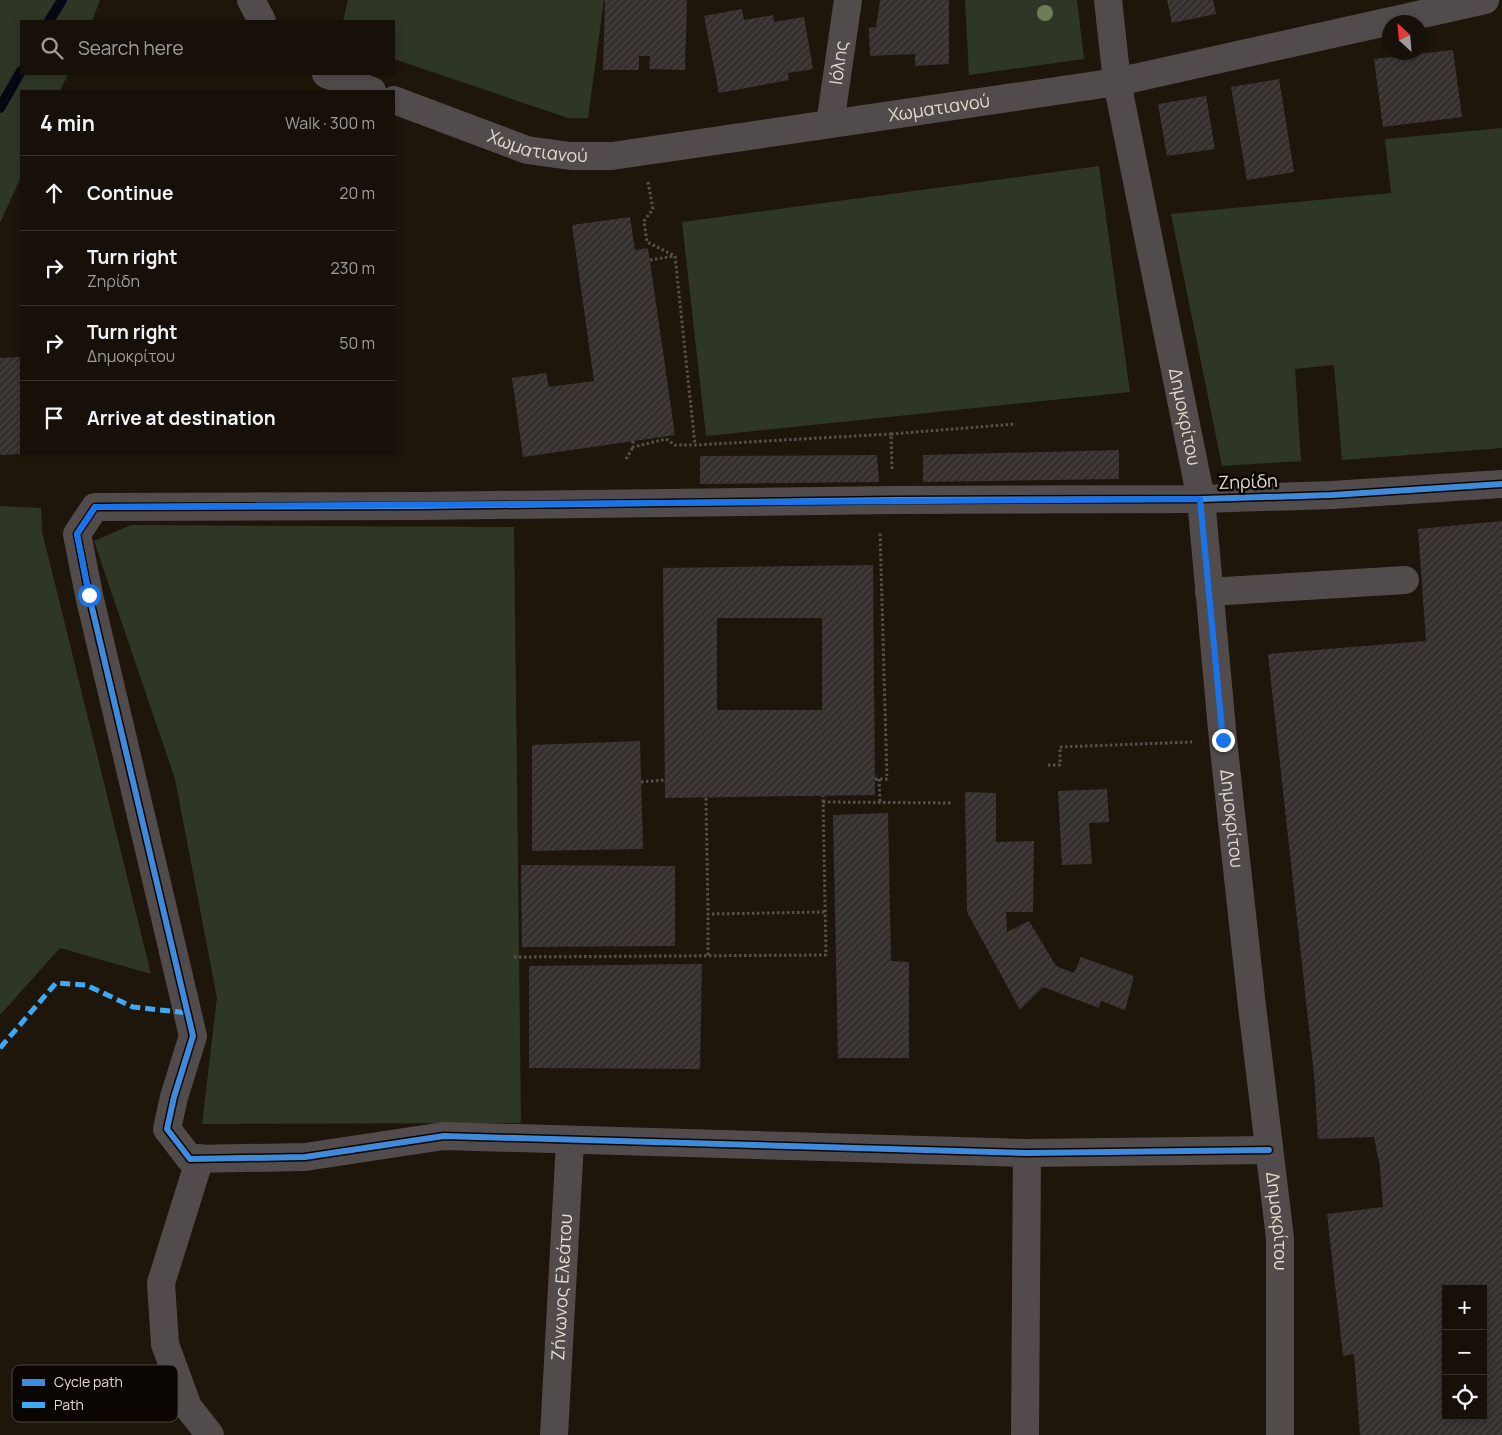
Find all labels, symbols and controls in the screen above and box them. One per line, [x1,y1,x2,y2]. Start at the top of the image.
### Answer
north arrow [1382,15,1427,60]
search box [20,20,395,75]
icon: search [38,34,66,62]
text: Search here [78,35,184,61]
street label: Ιόλης [823,39,853,86]
street label: Χωματιανού [886,88,991,126]
text: 4 min [40,109,95,137]
text: Walk · 300 m [285,112,375,134]
street label: Χωματιανού [484,123,588,167]
icon: ahead [40,179,68,207]
text: Continue [87,180,173,206]
text: 20 m [339,182,375,204]
text: Turn right [87,244,177,270]
icon: right [40,254,68,282]
text: 230 m [331,257,375,279]
text: Ζηρίδη [87,270,140,292]
text: Turn right [87,319,177,345]
icon: right [40,329,68,357]
text: 50 m [339,332,375,354]
text: Δημοκρίτου [87,345,175,367]
street label: Δημοκρίτου [1164,366,1207,467]
icon: arrive [40,404,68,432]
text: Arrive at destination [87,405,276,431]
street label: Ζηρίδη [1218,468,1278,494]
route start [78,584,101,607]
route end [1212,729,1235,752]
street label: Δημοκρίτου [1215,768,1250,869]
street label: Δημοκρίτου [1261,1170,1293,1270]
street label: Ζήνωνος Ελεάτου [545,1213,577,1361]
map controls [1442,1285,1487,1420]
button: + [1442,1285,1487,1330]
button: − [1442,1330,1487,1375]
legend [12,1365,178,1422]
text: Cycle path [54,1372,123,1391]
button: locate [1442,1375,1487,1420]
text: Path [54,1395,84,1414]

